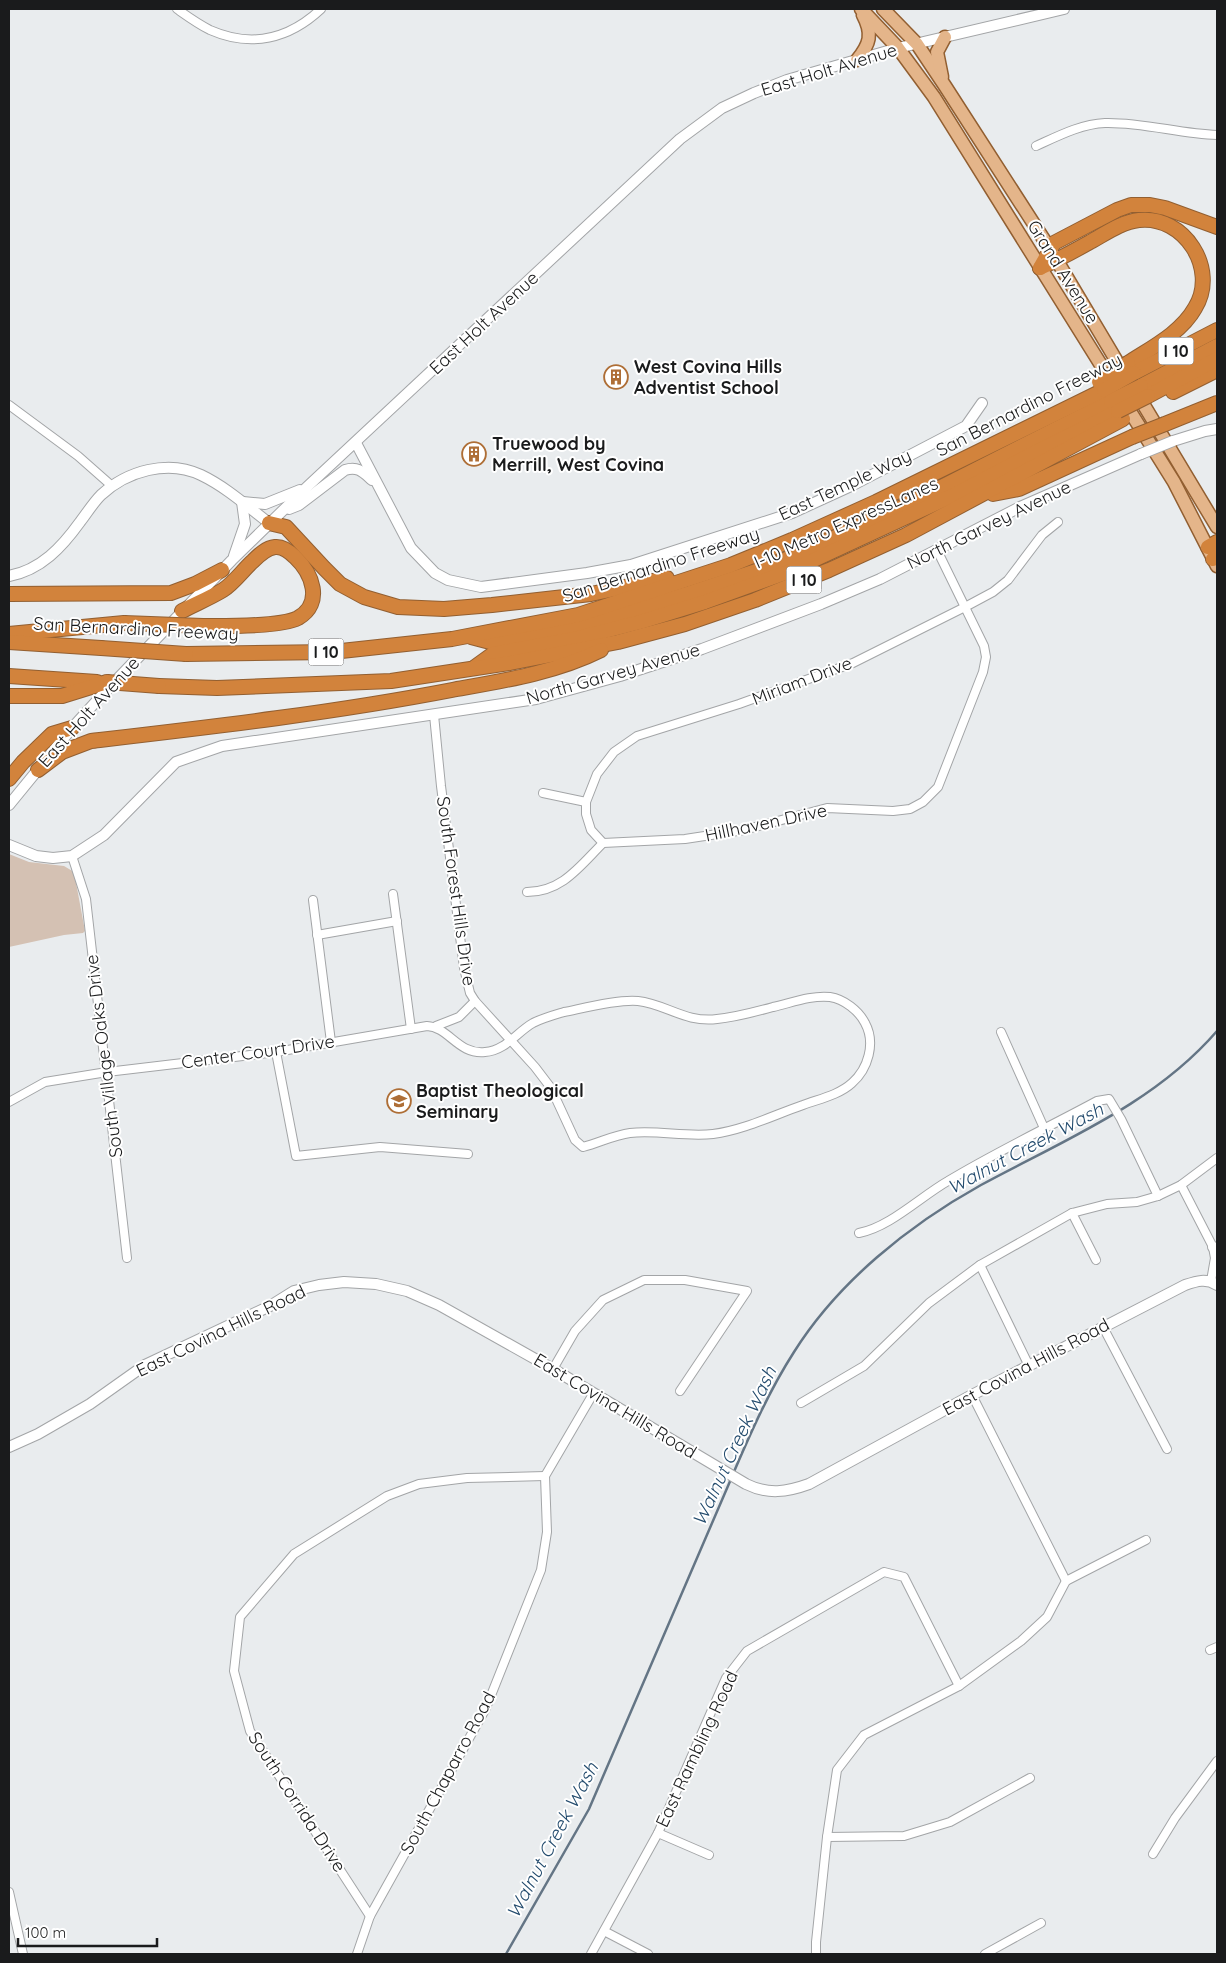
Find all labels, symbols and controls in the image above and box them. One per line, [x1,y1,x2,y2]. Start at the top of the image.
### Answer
street label: East Holt Avenue [758,38,900,101]
street label: Grand Avenue [1022,216,1104,328]
street label: East Holt Avenue [424,266,543,379]
road number: I 10 [1158,338,1194,364]
street label: San Bernardino Freeway [932,348,1126,461]
place label: West Covina Hills Adventist School [634,355,782,399]
building icon: West Covina Hills Adventist School [603,364,629,390]
place label: Truewood by Merrill, West Covina [492,432,664,476]
building icon: Truewood by Merrill, West Covina [461,441,487,467]
street label: East Temple Way [775,444,915,525]
street label: I-10 Metro ExpressLanes [750,471,942,574]
street label: North Garvey Avenue [903,475,1075,574]
street label: San Bernardino Freeway [560,522,762,607]
road number: I 10 [786,566,822,594]
street label: San Bernardino Freeway [33,612,239,645]
road number: I 10 [308,638,344,666]
street label: North Garvey Avenue [523,638,702,709]
street label: Miriam Drive [749,651,855,710]
street label: East Holt Avenue [33,652,144,772]
street label: South Forest Hills Drive [432,795,481,987]
street label: Hillhaven Drive [703,798,829,847]
street label: South Village Oaks Drive [80,953,127,1159]
street label: Center Court Drive [180,1029,336,1074]
place label: Baptist Theological Seminary [416,1079,584,1123]
school or university icon: Baptist Theological Seminary [386,1088,412,1114]
water label: Walnut Creek Wash [943,1096,1108,1199]
street label: East Covina Hills Road [132,1279,309,1382]
street label: East Covina Hills Road [938,1313,1113,1420]
street label: East Covina Hills Road [530,1348,701,1463]
water label: Walnut Creek Wash [687,1361,782,1529]
street label: East Rambling Road [650,1667,743,1831]
street label: South Chaparro Road [395,1687,500,1858]
street label: South Corrida Drive [243,1727,351,1876]
water label: Walnut Creek Wash [501,1757,604,1922]
scale bar [18,1916,156,1948]
text: 100 m [25,1923,66,1942]

